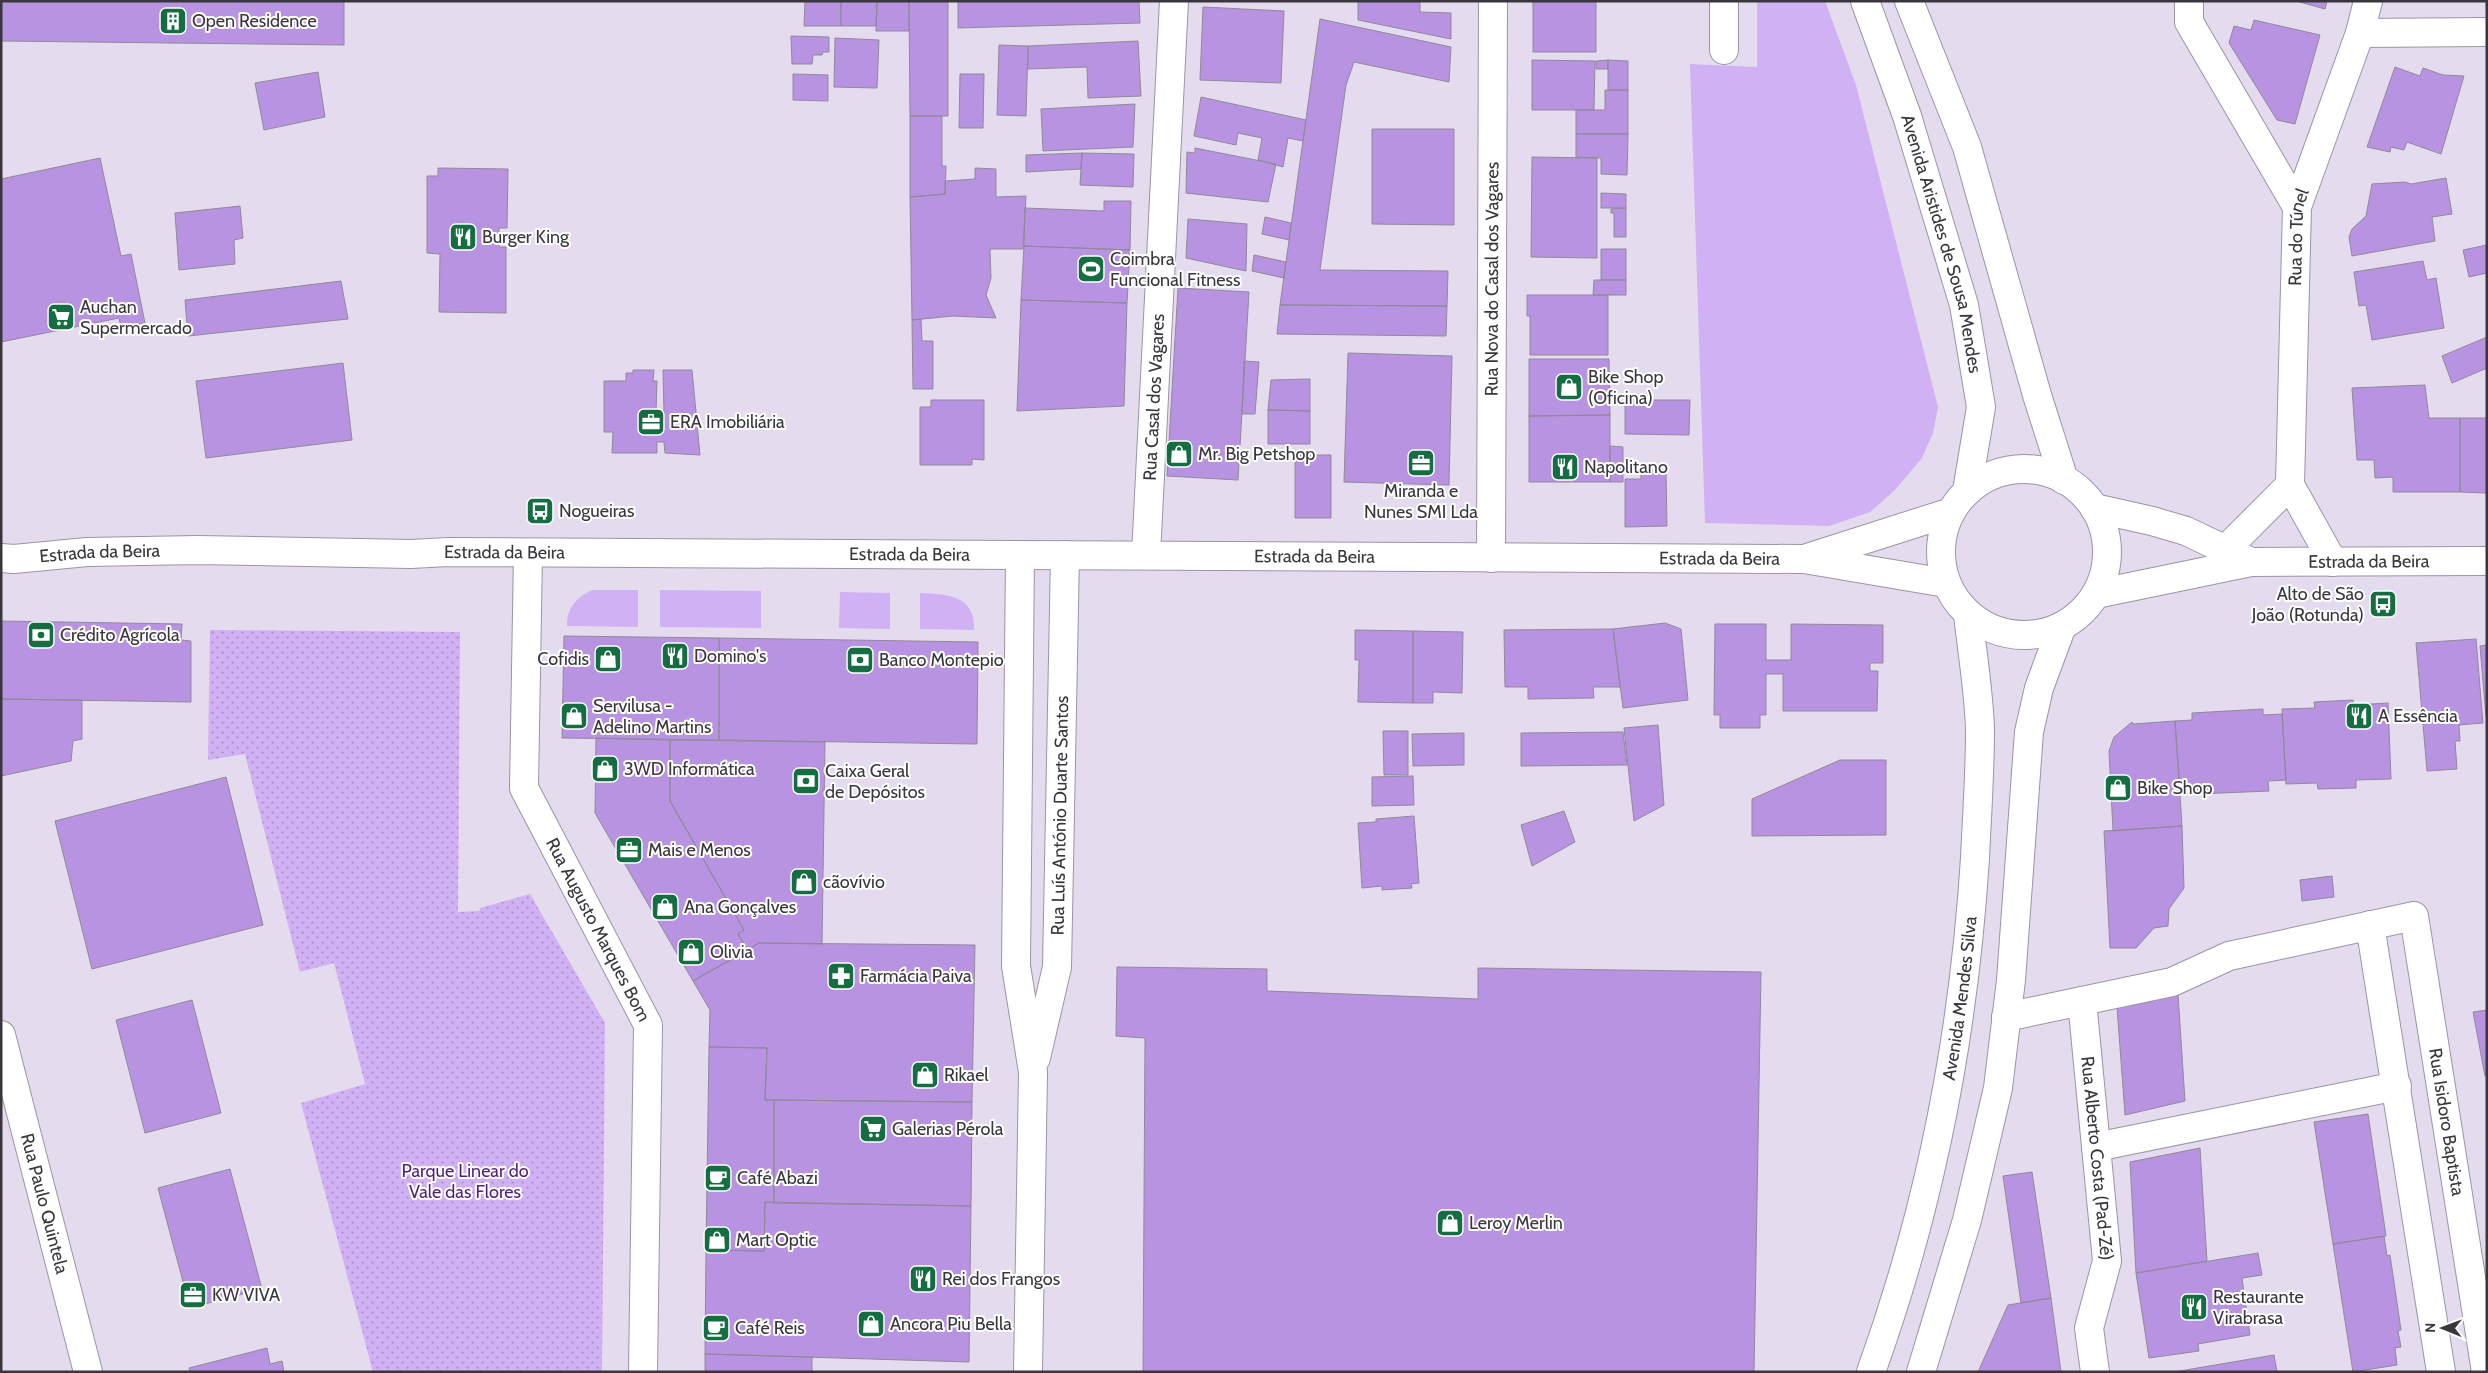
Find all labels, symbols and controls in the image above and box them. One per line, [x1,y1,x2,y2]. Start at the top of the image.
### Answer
building icon: Open Residence [158,6,188,36]
place label: Open Residence [192,10,317,32]
street label: Avenida Aristides de Sousa Mendes [1896,112,1986,375]
street label: Rua Nova do Casal dos Vagares [1481,162,1503,396]
street label: Rua do Túnel [2284,185,2314,286]
restaurant icon: Burger King [448,222,478,252]
place label: Burger King [482,226,570,248]
place label: Coimbra Funcional Fitness [1110,248,1240,291]
sports icon: Coimbra Funcional Fitness [1076,254,1106,284]
place label: Auchan Supermercado [80,296,192,339]
supermarket icon: Auchan Supermercado [46,302,76,332]
street label: Rua Casal dos Vagares [1139,313,1169,481]
place label: Bike Shop (Oficina) [1588,366,1663,409]
shop icon: Bike Shop (Oficina) [1554,372,1584,402]
office icon: ERA Imobiliária [636,407,666,437]
place label: ERA Imobiliária [670,411,785,433]
shop icon: Mr. Big Petshop [1164,439,1194,469]
place label: Mr. Big Petshop [1198,443,1315,465]
office icon: Miranda e Nunes SMI Lda [1406,448,1436,478]
restaurant icon: Napolitano [1550,452,1580,482]
place label: Napolitano [1584,456,1668,478]
place label: Miranda e Nunes SMI Lda [1364,480,1478,523]
bus stop icon: Nogueiras [525,496,555,526]
place label: Nogueiras [559,500,634,522]
street label: Estrada da Beira [38,540,161,568]
street label: Estrada da Beira [444,541,565,564]
street label: Estrada da Beira [849,543,970,566]
street label: Estrada da Beira [1254,545,1375,568]
street label: Estrada da Beira [1659,547,1780,570]
street label: Estrada da Beira [2308,550,2430,573]
place label: Alto de São João (Rotunda) [2251,583,2364,626]
bus stop icon: Alto de São João (Rotunda) [2368,589,2398,619]
bank icon: Crédito Agrícola [26,620,56,650]
place label: Crédito Agrícola [60,624,180,646]
restaurant icon: Domino's [660,641,690,671]
shop icon: Cofidis [593,644,623,674]
place label: Domino's [694,645,766,667]
bank icon: Banco Montepio [845,645,875,675]
place label: Cofidis [537,648,589,670]
place label: Banco Montepio [879,649,1004,671]
place label: Servilusa - Adelino Martins [593,695,711,738]
street label: Rua Luís António Duarte Santos [1047,695,1073,935]
shop icon: Servilusa - Adelino Martins [559,701,589,731]
restaurant icon: A Essência [2344,701,2374,731]
place label: A Essência [2378,705,2458,727]
shop icon: 3WD Informática [590,754,620,784]
place label: 3WD Informática [624,758,755,780]
place label: Caixa Geral de Depósitos [825,760,925,803]
bank icon: Caixa Geral de Depósitos [791,766,821,796]
shop icon: Bike Shop [2103,773,2133,803]
place label: Bike Shop [2137,777,2212,799]
street label: Rua Augusto Marques Bom [541,834,655,1025]
office icon: Mais e Menos [614,835,644,865]
place label: Mais e Menos [648,839,751,861]
shop icon: cãovívio [789,867,819,897]
place label: cãovívio [823,871,885,893]
shop icon: Ana Gonçalves [650,892,680,922]
place label: Ana Gonçalves [684,896,796,918]
street label: Avenida Mendes Silva [1938,915,1981,1082]
shop icon: Olivia [676,937,706,967]
place label: Olivia [710,941,753,963]
pharmacy icon: Farmácia Paiva [826,961,856,991]
place label: Farmácia Paiva [860,965,972,987]
street label: Rua Isidoro Baptista [2424,1046,2469,1198]
street label: Rua Alberto Costa (Pad-Zé) [2076,1055,2118,1261]
shop icon: Rikael [910,1060,940,1090]
place label: Rikael [944,1064,989,1086]
supermarket icon: Galerias Pérola [858,1114,888,1144]
place label: Galerias Pérola [892,1118,1004,1140]
street label: Rua Paulo Quintela [16,1131,73,1276]
park label: Parque Linear do Vale das Flores [401,1160,529,1203]
cafe icon: Café Abazi [703,1163,733,1193]
place label: Café Abazi [737,1167,818,1189]
shop icon: Leroy Merlin [1435,1208,1465,1238]
place label: Leroy Merlin [1469,1212,1563,1234]
shop icon: Mart Optic [702,1225,732,1255]
place label: Mart Optic [736,1229,817,1251]
restaurant icon: Rei dos Frangos [908,1264,938,1294]
place label: Rei dos Frangos [942,1268,1060,1290]
office icon: KW VIVA [178,1280,208,1310]
place label: KW VIVA [212,1284,280,1306]
place label: Restaurante Virabrasa [2213,1286,2304,1329]
restaurant icon: Restaurante Virabrasa [2179,1292,2209,1322]
north arrow [2418,1303,2468,1353]
shop icon: Ancora Piu Bella [856,1309,886,1339]
cafe icon: Café Reis [701,1313,731,1343]
place label: Ancora Piu Bella [890,1313,1012,1335]
place label: Café Reis [735,1317,805,1339]
text: N [2421,1323,2439,1333]

